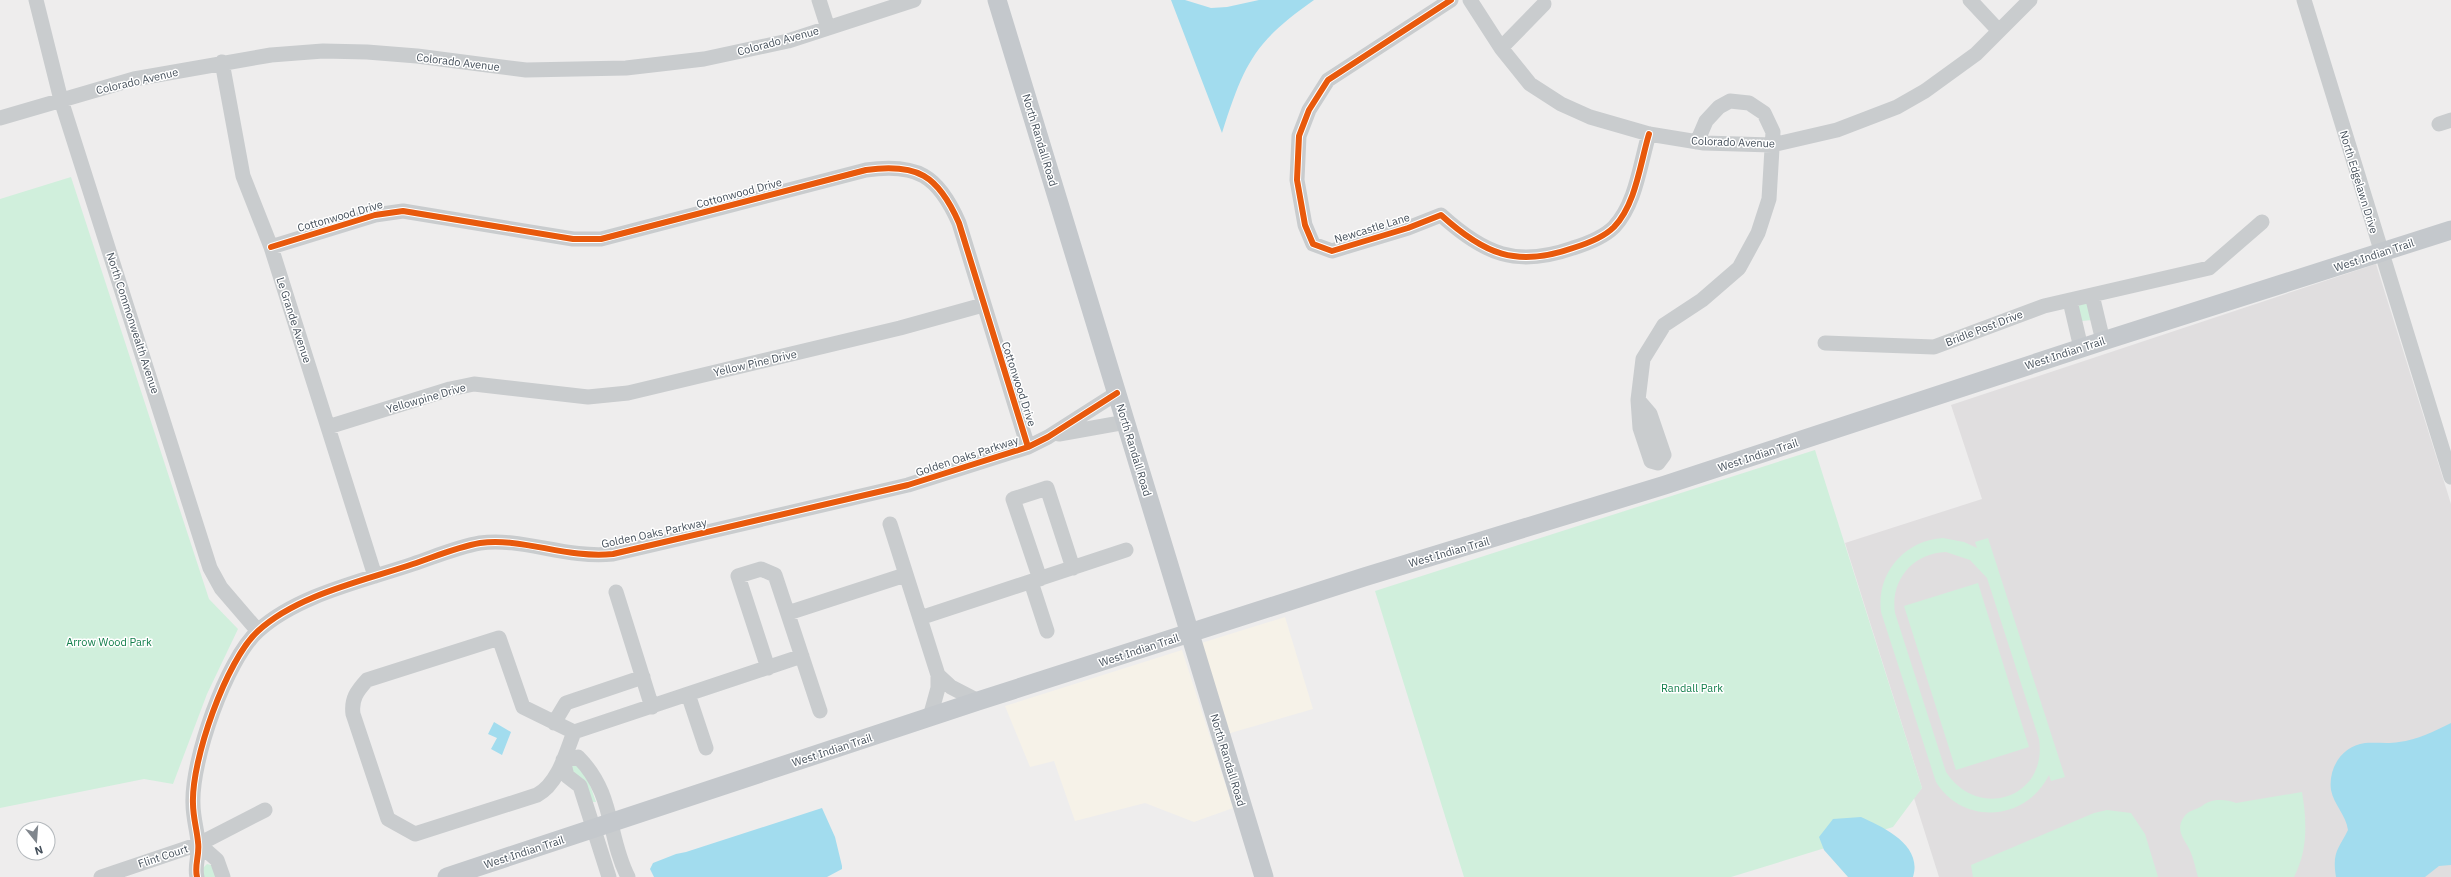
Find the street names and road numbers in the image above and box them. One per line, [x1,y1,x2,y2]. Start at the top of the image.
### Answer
street label: Colorado Avenue [736,23,820,59]
street label: Colorado Avenue [416,50,500,74]
street label: Colorado Avenue [95,65,179,97]
street label: North Randall Road [1019,92,1061,188]
street label: North Edgelawn Drive [2337,129,2381,235]
street label: Colorado Avenue [1691,134,1775,150]
street label: Cottonwood Drive [695,175,783,211]
street label: Cottonwood Drive [296,197,384,235]
street label: Newcastle Lane [1333,210,1411,246]
street label: West Indian Trail [2332,235,2416,275]
street label: North Commonwealth Avenue [103,250,163,396]
street label: Le Grande Avenue [274,275,314,365]
street label: Bridle Post Drive [1943,307,2025,349]
street label: West Indian Trail [2023,333,2107,373]
street label: Cottonwood Drive [999,340,1039,428]
street label: Yellow Pine Drive [712,347,798,379]
street label: Yellowpine Drive [385,380,467,416]
street label: North Randall Road [1113,402,1155,498]
street label: Golden Oaks Parkway [914,433,1021,479]
street label: West Indian Trail [1716,435,1800,475]
street label: Golden Oaks Parkway [600,515,708,551]
street label: West Indian Trail [1407,534,1491,570]
street label: West Indian Trail [1097,630,1181,670]
street label: North Randall Road [1207,712,1249,808]
street label: West Indian Trail [790,730,874,770]
street label: West Indian Trail [482,832,566,872]
street label: Flint Court [136,841,190,871]

